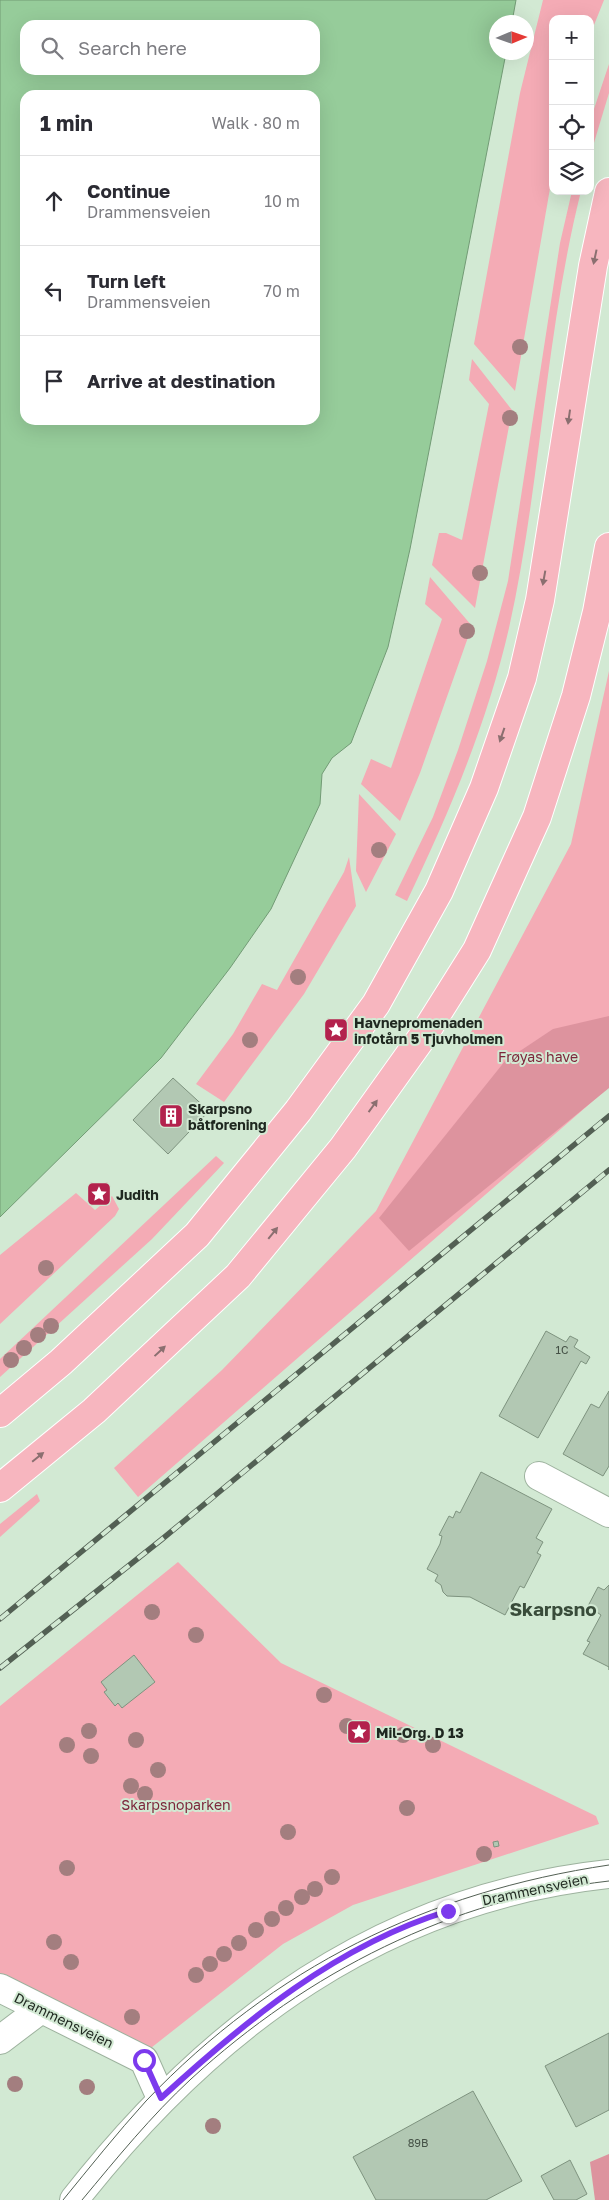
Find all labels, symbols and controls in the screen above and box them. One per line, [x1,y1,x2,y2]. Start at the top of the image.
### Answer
north arrow [489,15,534,60]
map controls [549,15,594,195]
button: + [549,15,594,60]
search box [20,20,320,75]
icon: search [38,34,66,62]
text: Search here [78,36,187,59]
button: − [549,60,594,105]
button: locate [549,105,594,150]
text: 1 min [40,110,93,136]
text: Walk · 80 m [211,113,300,133]
button: layers [549,150,594,195]
text: Continue [87,179,170,202]
icon: ahead [40,187,68,215]
text: 10 m [264,191,300,211]
text: Drammensveien [87,202,211,222]
one-way arrow [591,249,599,264]
text: Turn left [87,269,166,292]
icon: left [40,277,68,305]
text: 70 m [263,281,300,301]
text: Drammensveien [87,292,211,312]
icon: arrive [40,367,68,395]
text: Arrive at destination [87,369,275,392]
one-way arrow [565,410,573,426]
one-way arrow [540,570,548,585]
one-way arrow [498,727,505,742]
place label: Havnepromenaden infotårn 5 Tjuvholmen [354,1014,503,1047]
place icon: Havnepromenaden infotårn 5 Tjuvholmen [323,1017,349,1043]
park label: Frøyas have [498,1048,578,1065]
one-way arrow [368,1099,378,1113]
place label: Skarpsno båtforening [188,1100,267,1133]
building icon: Skarpsno båtforening [158,1103,184,1129]
place icon: Judith [86,1181,112,1207]
place label: Judith [116,1186,159,1203]
one-way arrow [267,1227,278,1240]
house number: 1C [556,1343,568,1356]
one-way arrow [154,1345,166,1357]
one-way arrow [31,1452,44,1463]
district label: Skarpsno [509,1597,597,1620]
place icon: Mil-Org. D 13 [346,1719,372,1745]
place label: Mil-Org. D 13 [376,1724,464,1741]
park label: Skarpsnoparken [121,1796,231,1813]
street label: Drammensveien [480,1869,590,1909]
route end [437,1900,460,1923]
street label: Drammensveien [12,1989,116,2051]
route start [133,2049,156,2072]
house number: 89B [408,2136,428,2149]

